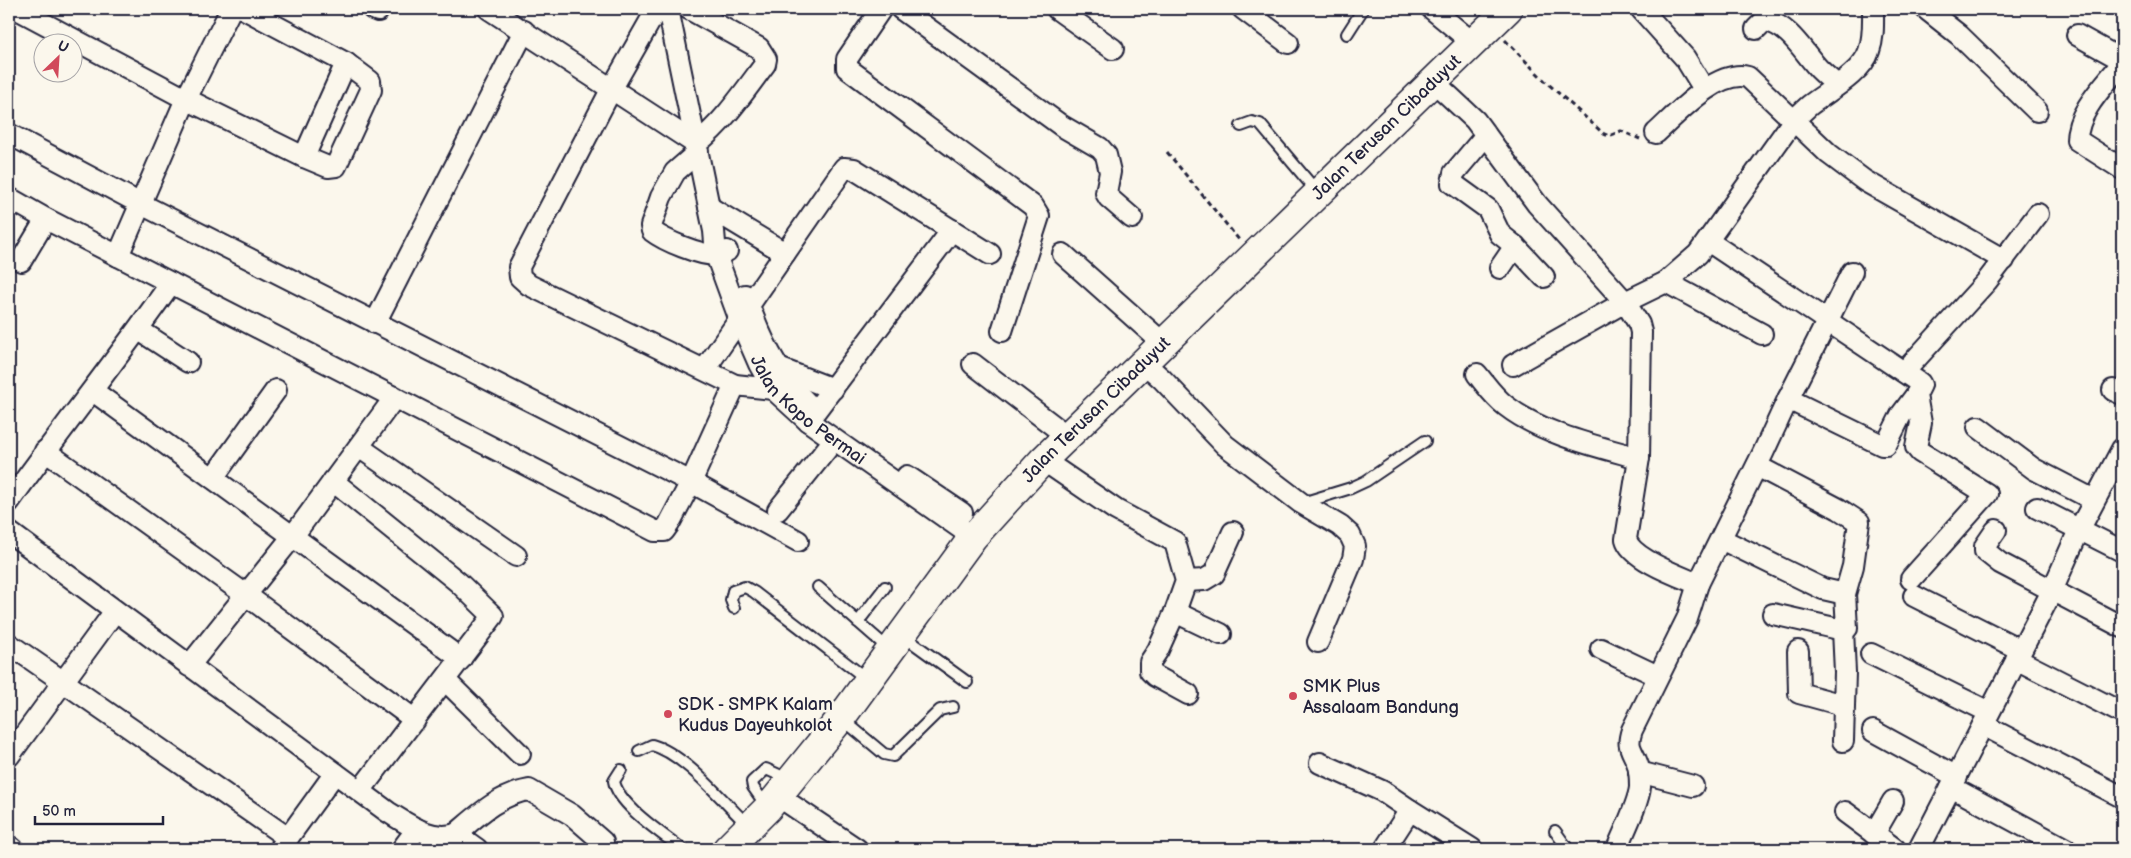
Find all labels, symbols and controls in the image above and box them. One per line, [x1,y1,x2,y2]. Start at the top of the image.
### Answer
north arrow [32,32,82,82]
text: U [55,37,71,56]
street label: Jalan Terusan Cibaduyut [1308,50,1466,205]
street label: Jalan Terusan Cibaduyut [1018,332,1175,487]
street label: Jalan Kopo Permai [746,352,870,469]
place label: SMK Plus Assalaam Bandung [1303,676,1459,718]
marker: SMK Plus Assalaam Bandung [1287,690,1299,702]
place label: SDK - SMPK Kalam Kudus Dayeuhkolot [678,694,833,736]
marker: SDK - SMPK Kalam Kudus Dayeuhkolot [662,708,674,720]
scale bar [35,793,162,825]
text: 50 m [42,802,76,821]

